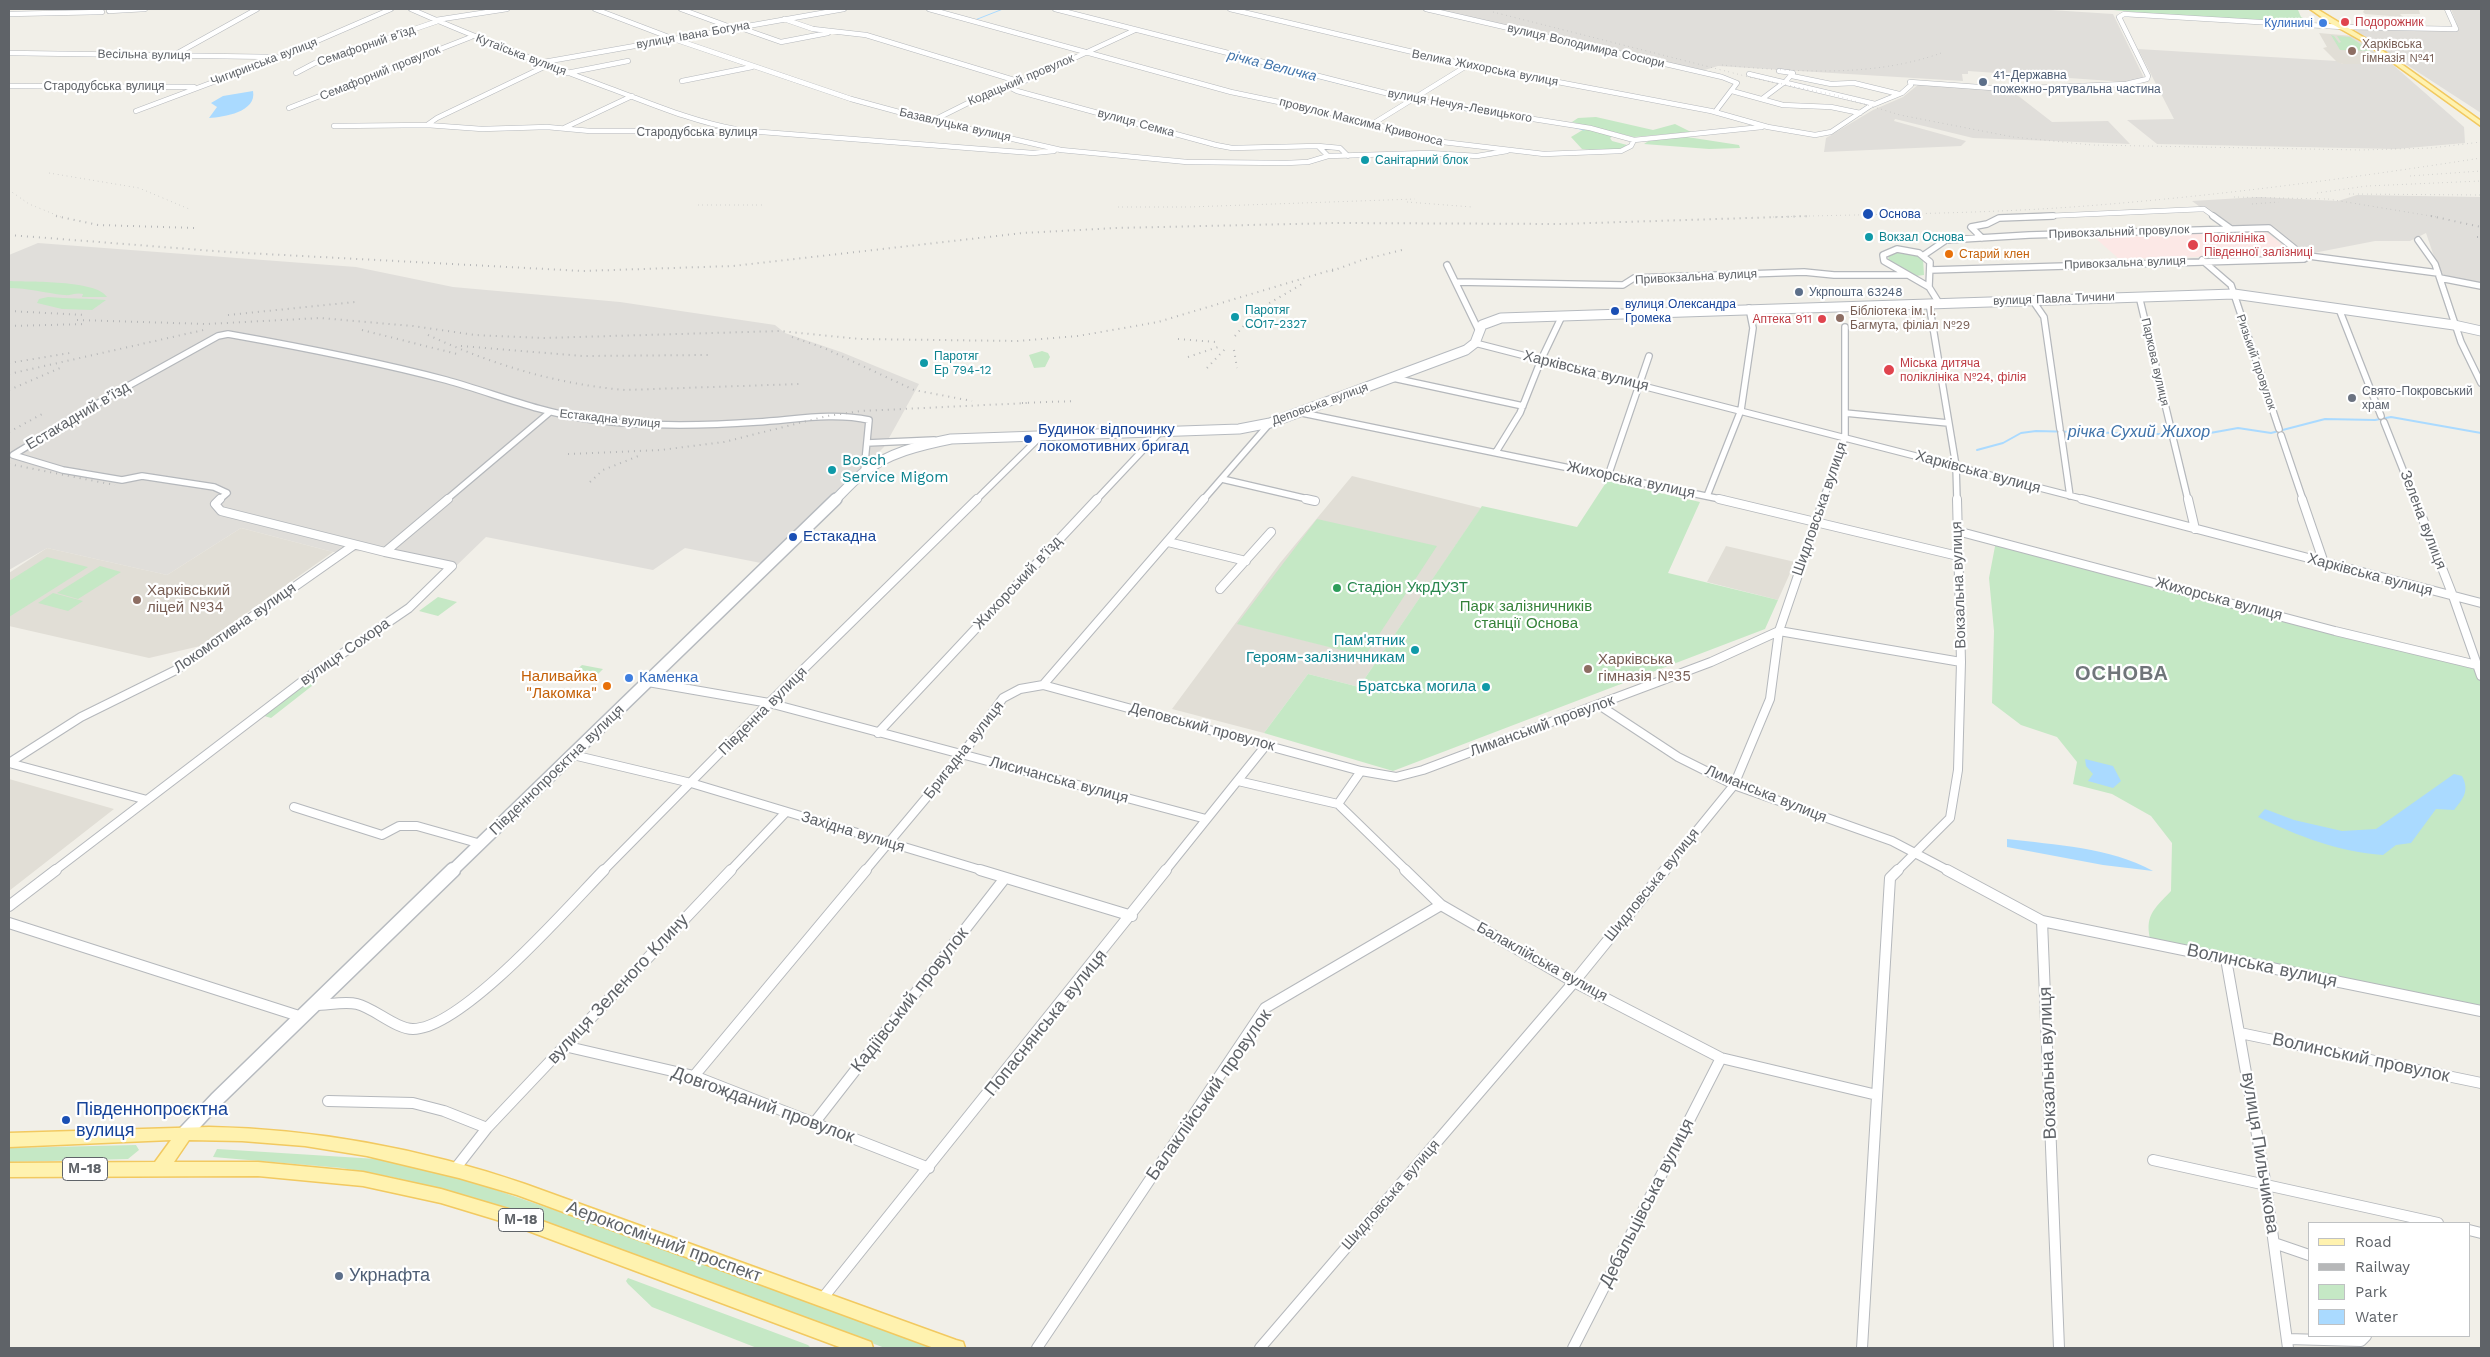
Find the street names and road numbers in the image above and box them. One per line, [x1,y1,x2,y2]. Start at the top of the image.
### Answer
street label: вулиця Івана Богуна [635,18,751,52]
street label: вулиця Володимира Сосюри [1506,21,1666,71]
street label: Семафорний в’їзд [315,22,417,70]
street label: Кутаїська вулиця [474,31,568,79]
street label: Чигиринська вулиця [209,35,319,89]
street label: Семафорний провулок [318,42,442,104]
street label: Весільна вулиця [97,47,191,63]
street label: Велика Жихорська вулиця [1411,47,1559,89]
street label: Кодацький провулок [966,51,1076,109]
street label: Стародубська вулиця [43,79,165,93]
street label: вулиця Нечуя-Левицького [1387,86,1533,126]
street label: провулок Максима Кривоноса [1278,95,1444,149]
street label: Базавлуцька вулиця [898,105,1012,145]
street label: вулиця Семка [1096,106,1176,140]
street label: Стародубська вулиця [636,125,758,139]
street label: Привокзальний провулок [2048,222,2190,242]
street label: Привокзальна вулиця [2064,254,2186,272]
street label: Привокзальна вулиця [1635,267,1757,287]
street label: вулиця Павла Тичини [1993,290,2115,308]
street label: Ризький провулок [2233,312,2279,412]
street label: Паркова вулиця [2138,317,2172,407]
street label: Харківська вулиця [1521,347,1651,395]
street label: Естакадний в’їзд [23,378,133,454]
street label: Деповська вулиця [1270,380,1370,428]
street label: Естакадна вулиця [559,407,661,431]
street label: Шидловська вулиця [1789,440,1851,578]
street label: Харківська вулиця [1914,447,2042,497]
street label: Жихорська вулиця [1565,458,1697,502]
street label: Зелена вулиця [2396,468,2450,572]
street label: Вокзальна вулиця [1948,521,1970,649]
street label: Жихорський в’їзд [970,533,1066,633]
street label: Харківська вулиця [2306,550,2434,600]
street label: Жихорська вулиця [2154,573,2284,625]
street label: Локомотивна вулиця [170,579,300,677]
street label: вулиця Сохора [297,614,393,690]
street label: Південна вулиця [715,663,811,759]
street label: Лиманський провулок [1467,691,1617,761]
street label: Бригадна вулиця [920,697,1008,803]
street label: Деповський провулок [1127,699,1277,755]
street label: Південнопроєктна вулиця [486,701,628,839]
street label: Лисичанська вулиця [988,753,1130,807]
street label: Лиманська вулиця [1703,761,1829,827]
street label: Західна вулиця [799,808,907,856]
street label: Шидловська вулиця [1601,825,1703,945]
street label: вулиця Зеленого Клину [543,909,693,1069]
street label: Балаклійська вулиця [1473,919,1611,1005]
street label: Кадіївський провулок [847,923,973,1077]
street label: Волинська вулиця [2185,939,2339,993]
street label: Попаснянська вулиця [980,945,1112,1101]
street label: Вокзальна вулиця [2035,986,2061,1140]
street label: Балаклійський провулок [1142,1005,1276,1185]
street label: Волинський провулок [2270,1029,2452,1087]
street label: Довгожданий провулок [669,1062,857,1148]
street label: вулиця Пильчикова [2237,1071,2283,1235]
street label: Дебальцівська вулиця [1595,1115,1699,1291]
street label: Шидловська вулиця [1338,1136,1444,1254]
road number: М-18 [62,1158,108,1180]
street label: Аерокосмічний проспект [564,1197,764,1287]
road number: М-18 [498,1208,544,1232]

